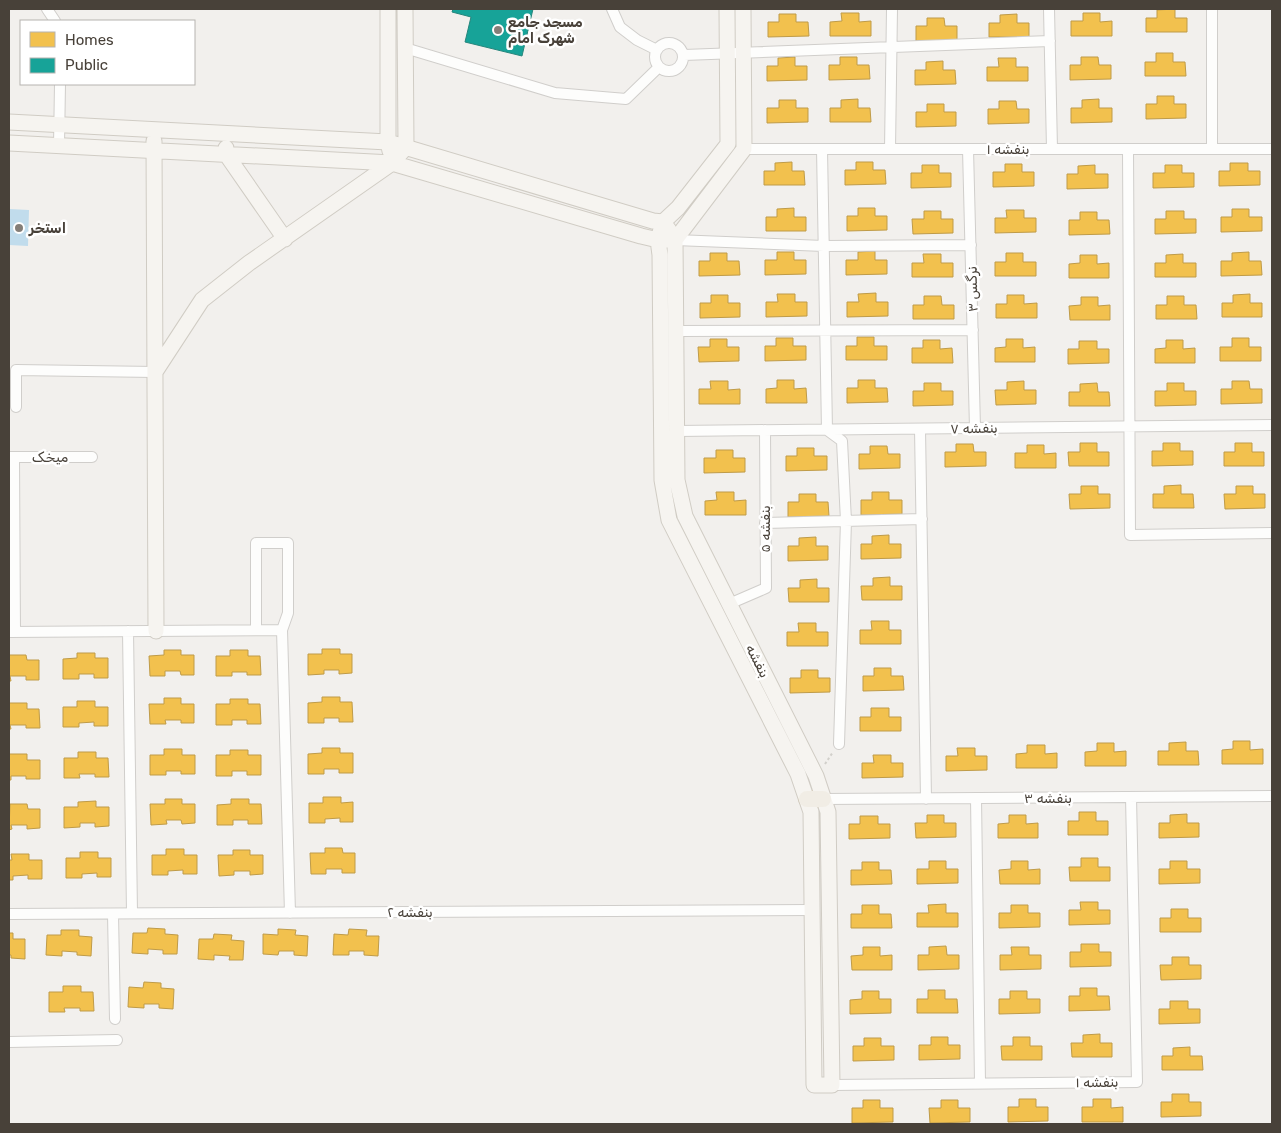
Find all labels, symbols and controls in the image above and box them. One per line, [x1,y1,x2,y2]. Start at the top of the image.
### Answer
place label: مسجد جامع شهرک امام [508,14,583,48]
legend [20,20,195,85]
marker: مسجد جامع شهرک امام [492,24,504,36]
text: Homes [65,31,114,49]
text: Public [65,56,108,74]
street label: بنفشه ۱ [987,141,1029,158]
place label: استخر [28,220,66,237]
marker: استخر [13,222,25,234]
street label: نرگس ۳ [964,266,981,312]
street label: بنفشه ۷ [950,420,998,437]
street label: میخک [32,449,68,466]
street label: بنفشه ۵ [757,505,774,553]
street label: بنفشه [742,642,773,681]
street label: بنفشه ۳ [1024,790,1072,807]
street label: بنفشه ۲ [387,904,433,921]
street label: بنفشه ۱ [1075,1074,1119,1091]

